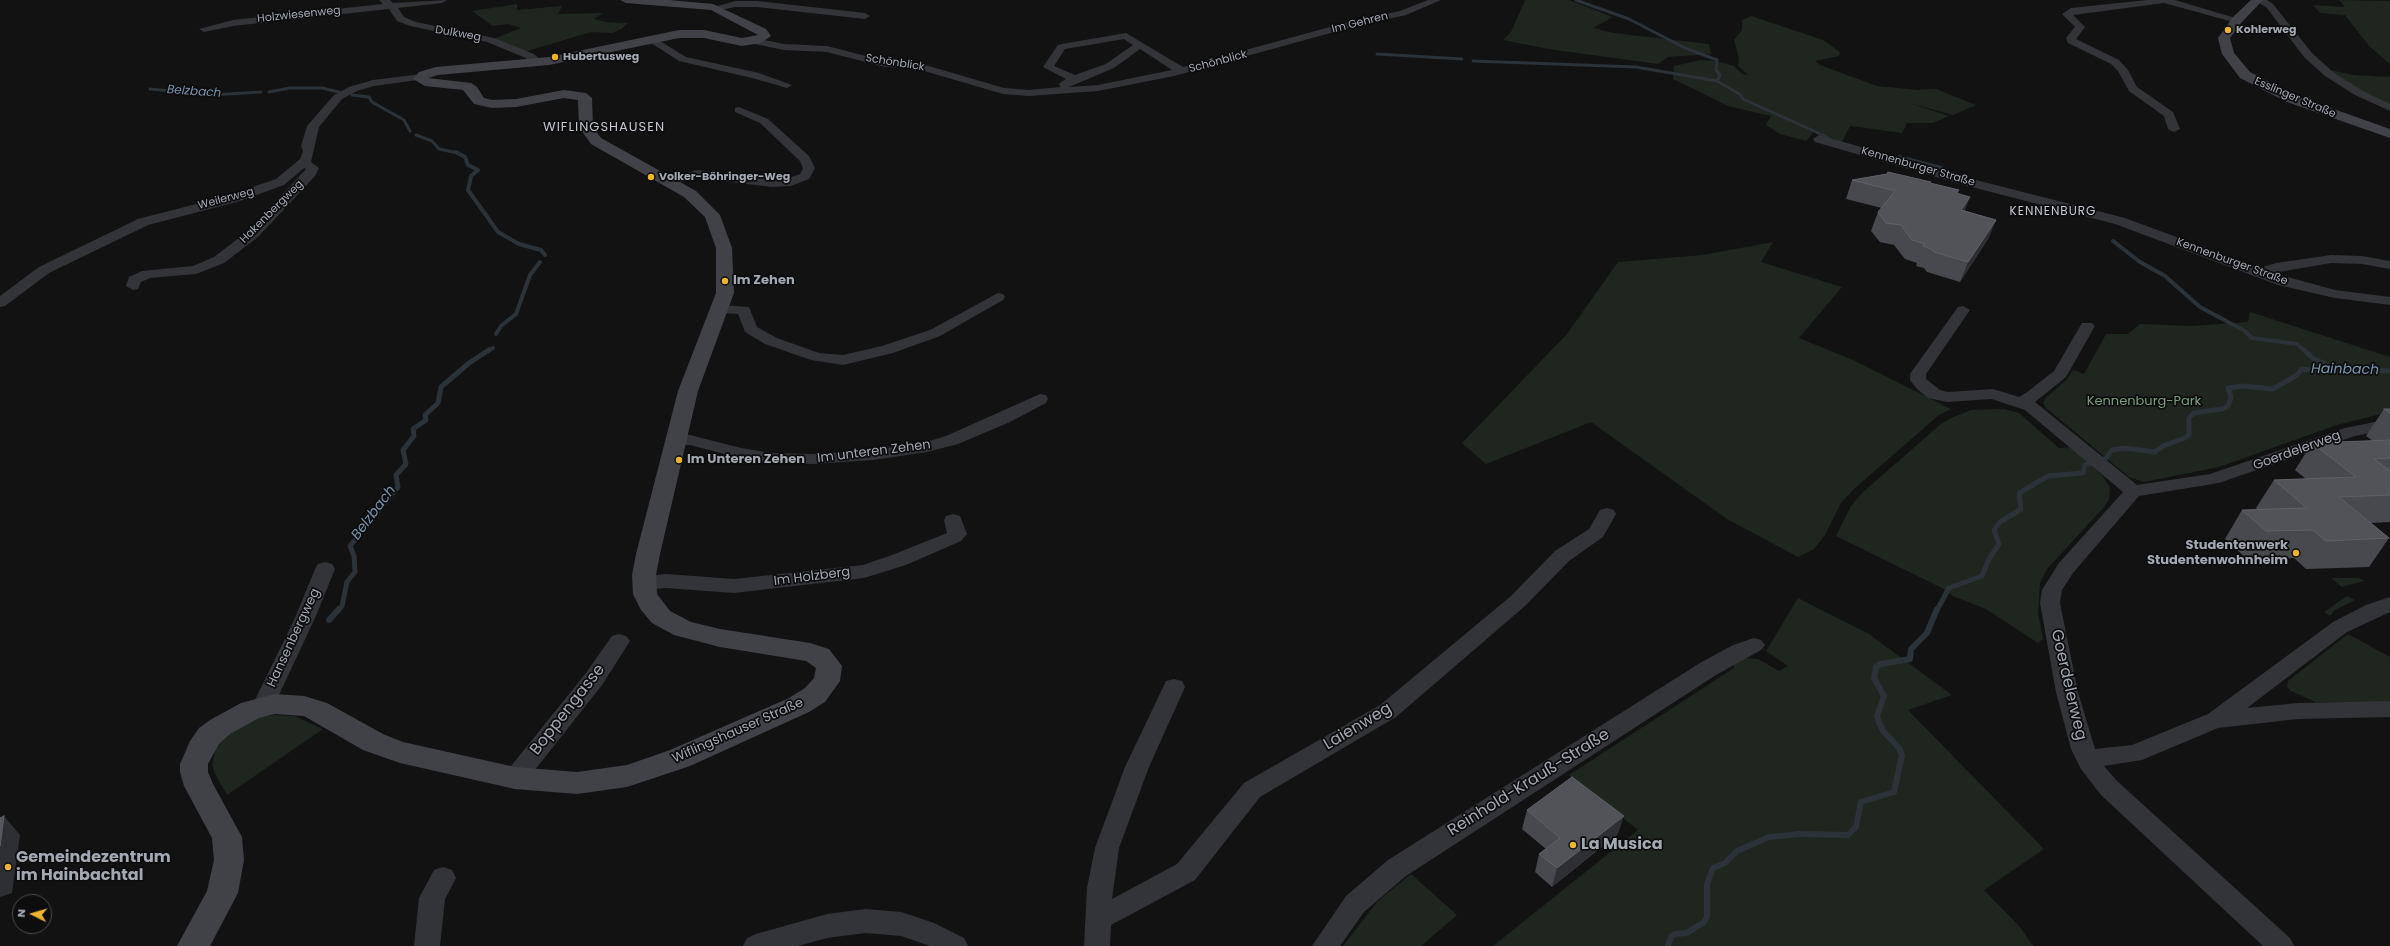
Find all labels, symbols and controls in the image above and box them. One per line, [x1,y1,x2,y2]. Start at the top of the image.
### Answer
street label: Holzwiesenweg [257,4,341,26]
street label: Im Gehren [1331,10,1389,36]
street label: Dulkweg [434,23,482,45]
place label: Kohlerweg [2236,23,2297,37]
marker: Kohlerweg [2223,25,2233,35]
street label: Schönblick [1188,48,1248,76]
place label: Hubertusweg [563,50,639,64]
marker: Hubertusweg [550,52,560,62]
street label: Schönblick [865,52,925,74]
street label: Esslinger Straße [2252,75,2338,121]
water label: Belzbach [166,83,222,101]
district label: WIFLINGSHAUSEN [543,120,665,136]
street label: Kennenburger Straße [1860,144,1976,190]
place label: Volker-Böhringer-Weg [659,170,790,184]
marker: Volker-Böhringer-Weg [646,172,656,182]
street label: Hakenbergweg [238,178,306,246]
street label: Weilerweg [197,185,255,213]
district label: KENNENBURG [2010,205,2096,219]
street label: Kennenburger Straße [2175,236,2289,288]
place label: Im Zehen [733,273,795,289]
marker: Im Zehen [720,276,730,286]
water label: Hainbach [2311,361,2379,379]
park label: Kennenburg-Park [2087,394,2201,410]
street label: Goerdelerweg [2251,428,2343,474]
street label: Im unteren Zehen [816,437,932,467]
place label: Im Unteren Zehen [687,452,805,468]
marker: Im Unteren Zehen [674,455,684,465]
water label: Belzbach [348,483,400,543]
place label: Studentenwerk Studentenwohnheim [2147,538,2288,569]
marker: Studentenwerk Studentenwohnheim [2291,548,2301,558]
street label: Im Holzberg [773,565,851,589]
street label: Hansenbergweg [264,586,324,690]
street label: Goerdelerweg [2046,628,2090,742]
street label: Boppengasse [527,661,609,759]
street label: Wiflingshauser Straße [670,695,806,767]
street label: Laienweg [1321,699,1395,755]
street label: Reinhold-Krauß-Straße [1445,725,1613,841]
place label: La Musica [1581,835,1663,855]
marker: La Musica [1568,840,1578,850]
place label: Gemeindezentrum im Hainbachtal [16,848,171,886]
marker: Gemeindezentrum im Hainbachtal [3,862,13,872]
north arrow [12,894,52,934]
text: N [13,908,29,918]

